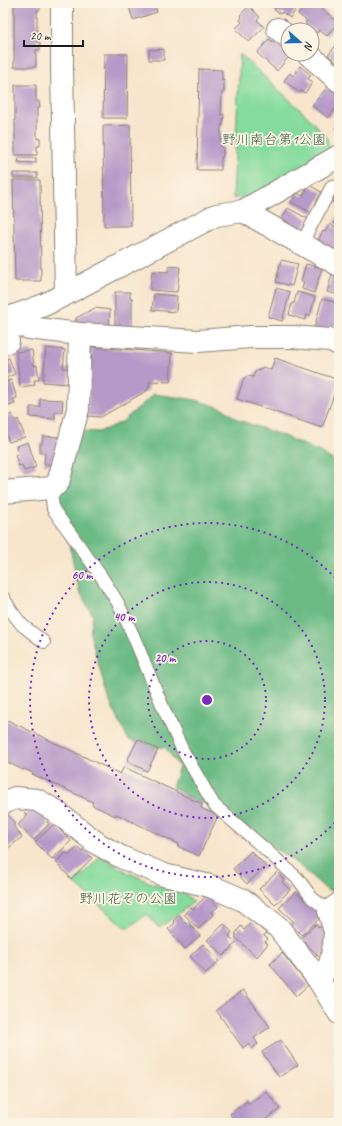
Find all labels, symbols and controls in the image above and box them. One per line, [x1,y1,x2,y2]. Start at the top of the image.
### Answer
scale bar [24,22,83,48]
north arrow [280,22,320,62]
text: 20 m [30,28,52,44]
text: N [301,40,317,53]
park label: 野川南台第1公園 [222,131,326,148]
text: 60 m [72,567,94,583]
text: 40 m [114,609,135,625]
text: 20 m [155,650,176,666]
centre of rings [200,693,214,707]
park label: 野川花ぞの公園 [79,890,177,907]

